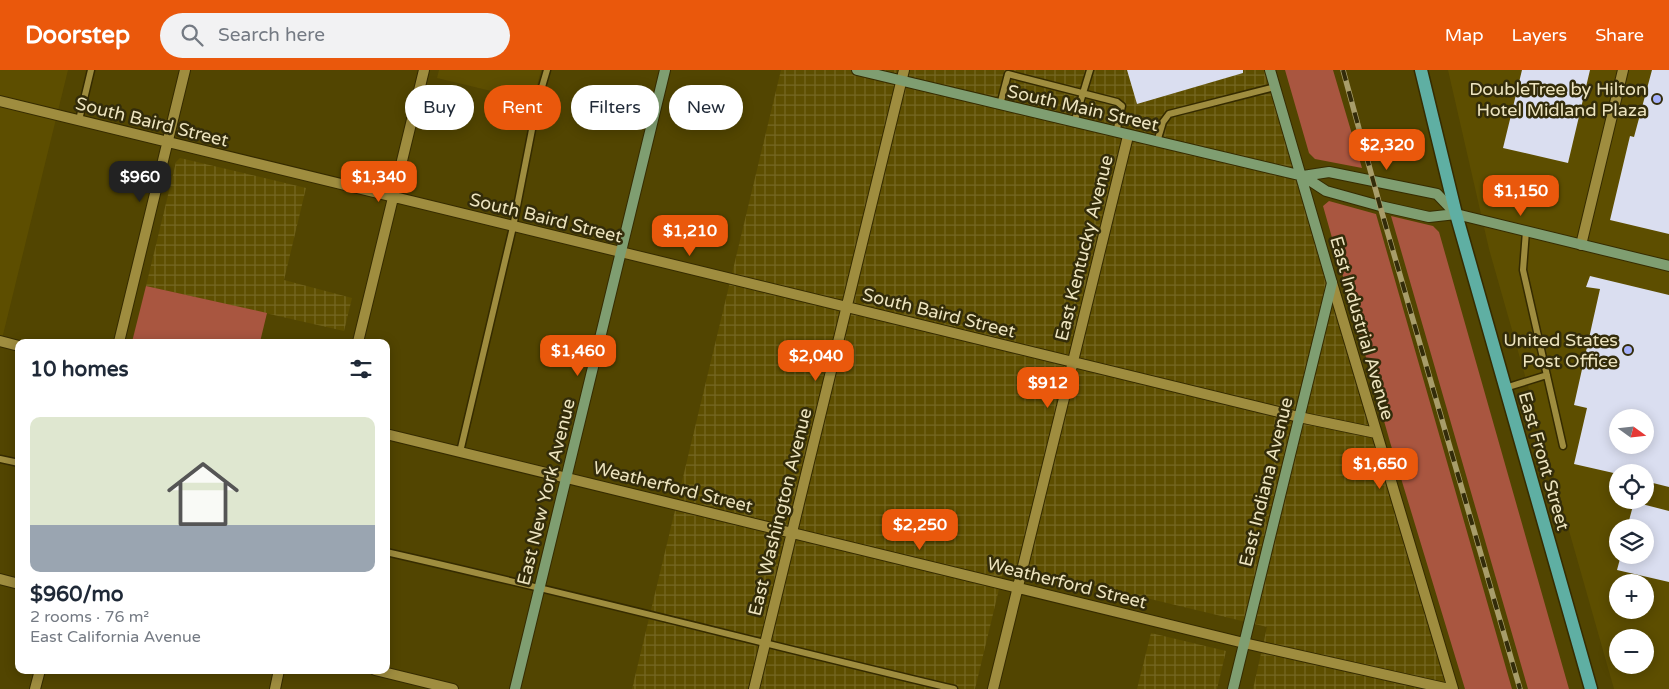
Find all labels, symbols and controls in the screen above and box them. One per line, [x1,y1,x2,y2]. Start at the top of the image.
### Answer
search box [160,13,510,58]
text: Doorstep [25,21,130,50]
icon: search [178,21,206,49]
text: Search here [218,24,325,46]
text: Map [1445,24,1484,46]
text: Layers [1512,24,1567,46]
text: Share [1595,24,1644,46]
place label: DoubleTree by Hilton Hotel Midland Plaza [1469,78,1647,121]
street label: South Main Street [1005,80,1161,136]
chip: Buy [405,85,474,130]
chip: Rent [484,85,561,130]
chip: Filters [571,85,659,130]
chip: New [669,85,743,130]
street label: South Baird Street [73,92,231,152]
marker: DoubleTree by Hilton Hotel Midland Plaza [1651,93,1663,105]
pin: $2,320 [1346,128,1428,171]
text: $2,320 [1360,135,1414,155]
street label: East Kentucky Avenue [1050,153,1118,343]
pin: $960 [110,160,170,203]
pin: $1,340 [338,160,420,203]
text: $960 [120,167,160,187]
text: $1,340 [352,167,406,187]
pin: $1,150 [1480,174,1562,217]
text: $1,150 [1494,181,1548,201]
street label: South Baird Street [467,188,625,248]
pin: $1,210 [649,214,731,257]
text: $1,210 [663,221,717,241]
street label: East Industrial Avenue [1325,233,1399,423]
street label: South Baird Street [860,283,1018,343]
place label: United States Post Office [1503,329,1618,372]
pin: $1,460 [537,334,619,377]
pin: $2,040 [775,340,857,382]
text: $1,460 [551,341,605,361]
marker: United States Post Office [1622,344,1634,356]
text: $2,040 [789,346,843,366]
icon: filters [347,355,375,383]
text: 10 homes [30,357,129,382]
pin: $912 [1018,366,1078,409]
text: $912 [1028,373,1068,393]
street label: East Front Street [1514,389,1574,533]
street label: East Indiana Avenue [1234,395,1298,569]
street label: East New York Avenue [512,396,580,588]
street label: East Washington Avenue [744,406,816,618]
north arrow [1609,409,1654,454]
map controls [1609,409,1654,674]
pin: $1,650 [1339,448,1421,490]
icon: home [158,449,248,539]
text: $1,650 [1353,454,1407,474]
street label: Weatherford Street [591,457,755,518]
button: locate [1609,464,1654,509]
pin: $2,250 [879,508,961,551]
text: $2,250 [893,515,947,535]
button: layers [1609,519,1654,564]
street label: Weatherford Street [985,553,1149,614]
button: + [1609,574,1654,619]
text: $960/mo [30,582,124,607]
text: 2 rooms · 76 m² [30,607,149,627]
text: East California Avenue [30,627,201,647]
button: − [1609,629,1654,674]

